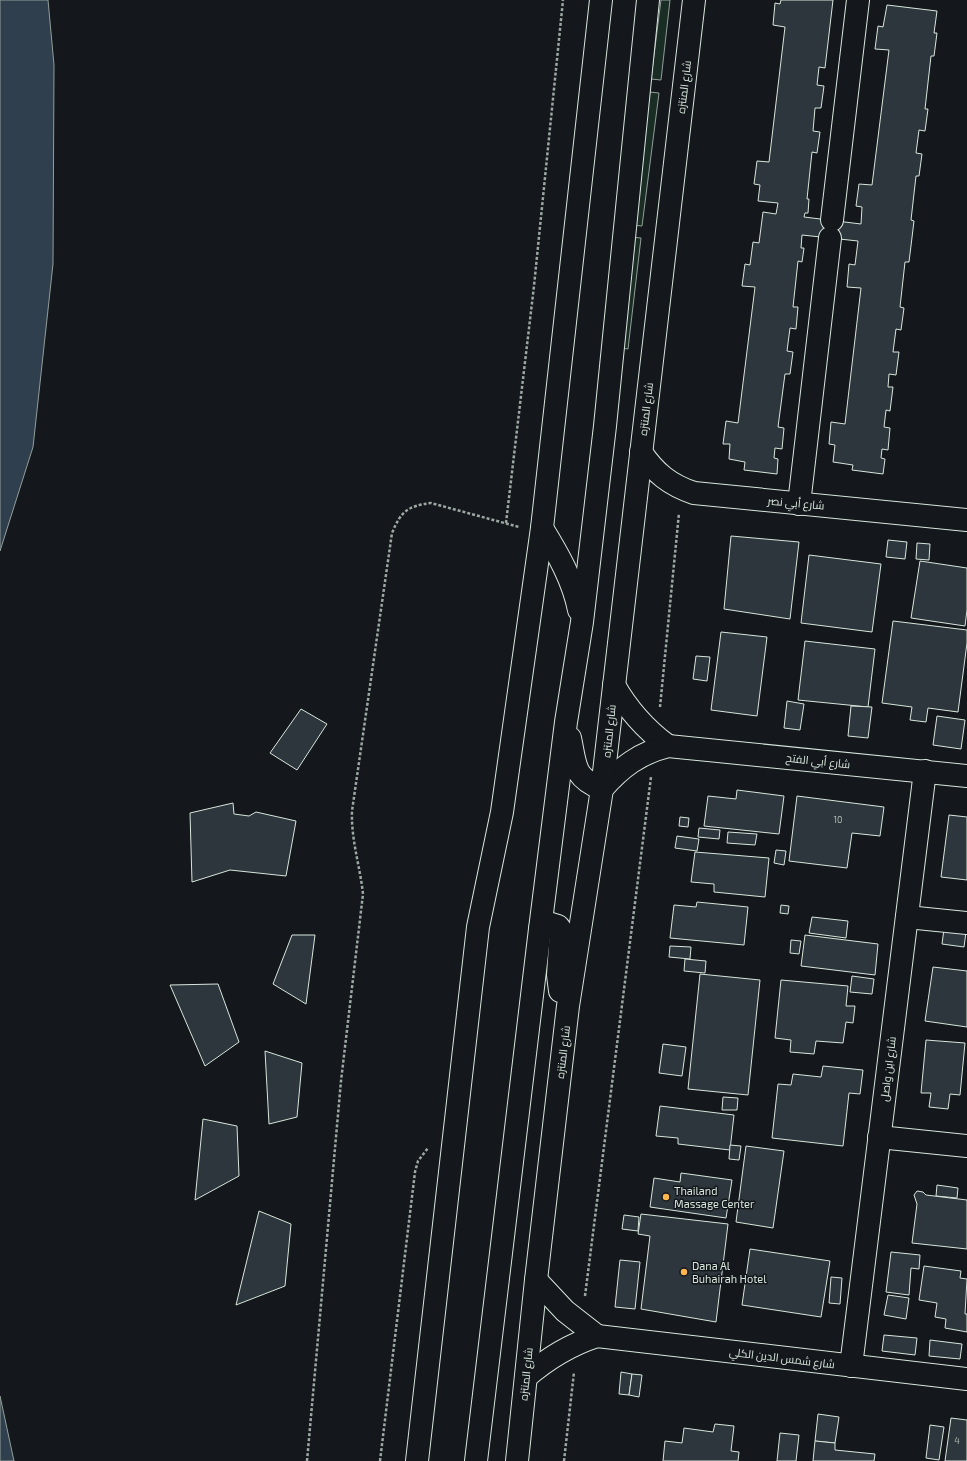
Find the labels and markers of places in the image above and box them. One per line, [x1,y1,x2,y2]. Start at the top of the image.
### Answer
place label: Thailand Massage Center [674,1184,755,1210]
marker: Thailand Massage Center [661,1192,671,1202]
place label: Dana Al Buhairah Hotel [692,1259,767,1285]
marker: Dana Al Buhairah Hotel [679,1267,689,1277]

